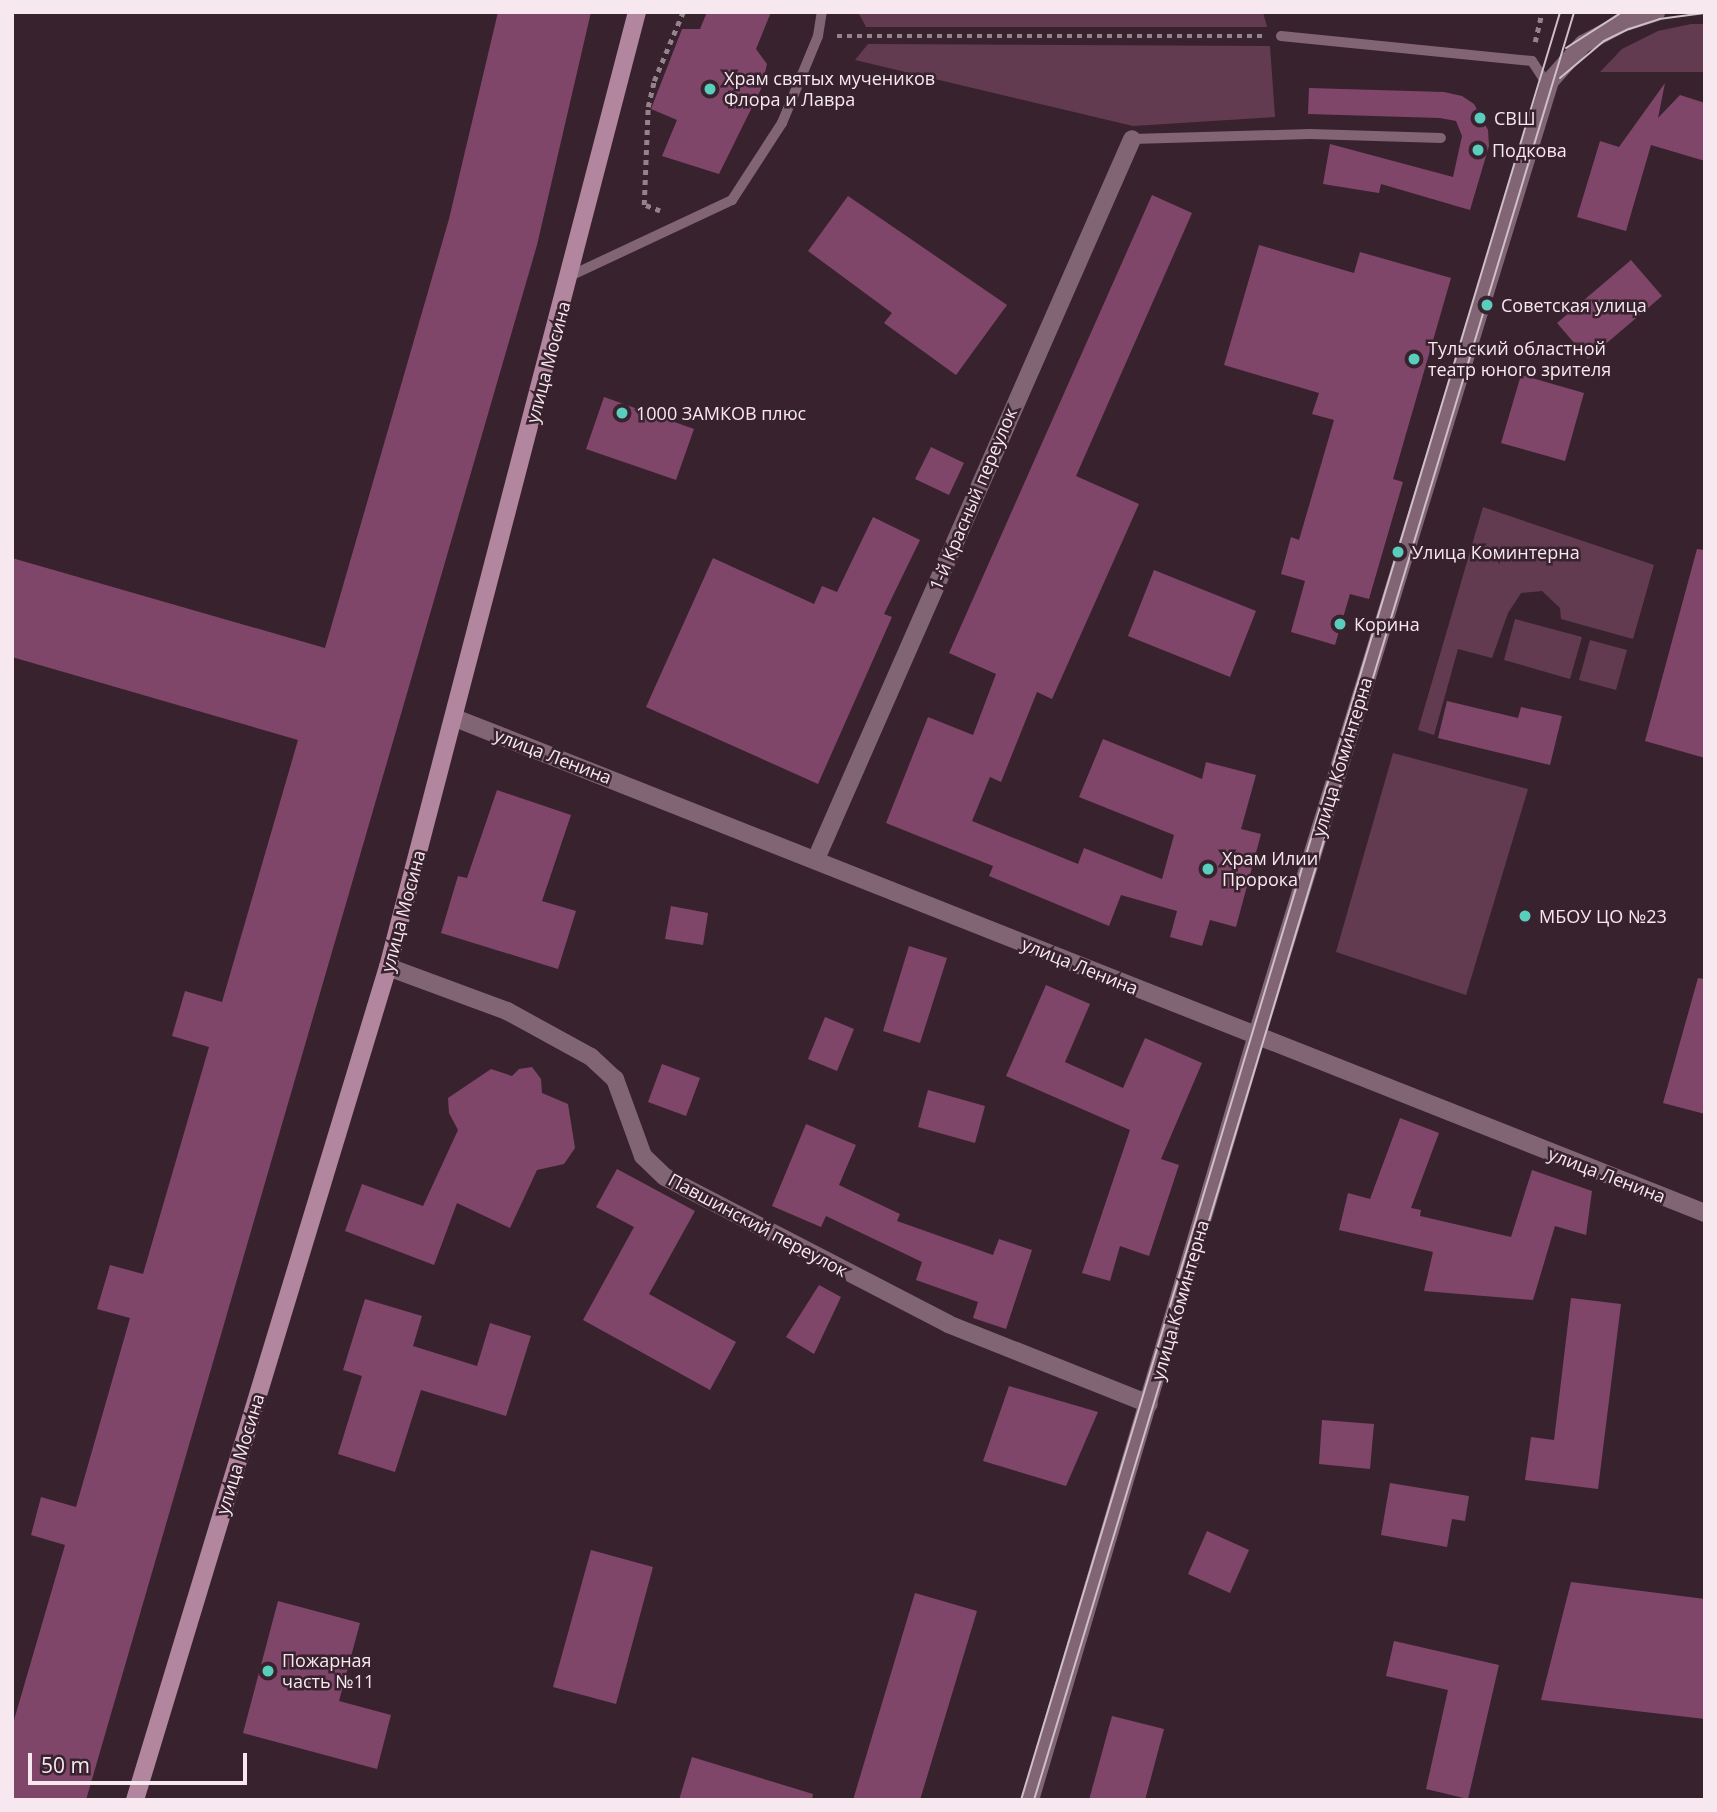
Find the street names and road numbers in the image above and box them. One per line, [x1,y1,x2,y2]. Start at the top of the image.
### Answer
street label: улица Мосина [521,299,575,425]
street label: 1-й Красный переулок [925,405,1021,593]
street label: улица Коминтерна [1307,675,1377,839]
street label: улица Ленина [491,724,615,788]
street label: улица Мосина [376,848,430,974]
street label: улица Ленина [1019,933,1141,999]
street label: улица Ленина [1545,1143,1669,1207]
street label: Павшинский переулок [665,1169,851,1281]
street label: улица Коминтерна [1147,1217,1213,1383]
street label: улица Мосина [211,1391,269,1517]

